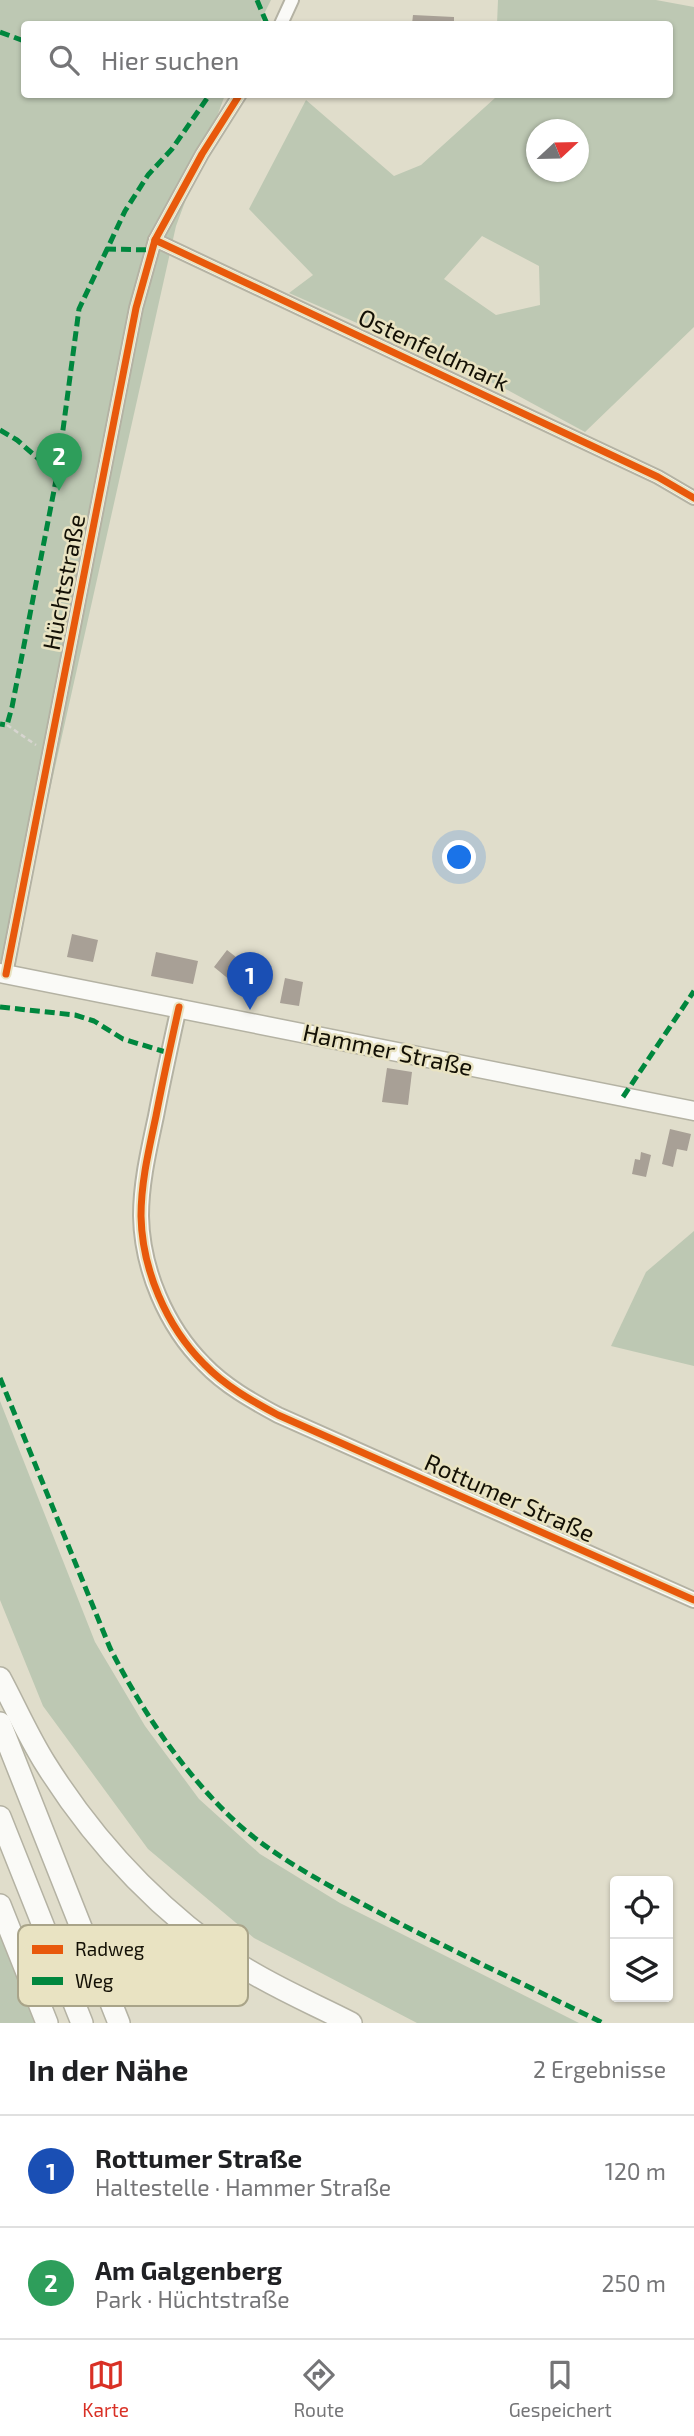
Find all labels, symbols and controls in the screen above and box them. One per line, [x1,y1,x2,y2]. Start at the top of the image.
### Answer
search box [21,21,673,98]
icon: search [45,41,83,79]
text: Hier suchen [101,44,239,75]
north arrow [526,119,589,182]
street label: Ostenfeldmark [354,301,514,397]
pin: 2 [36,433,82,491]
street label: Hüchtstraße [36,512,90,652]
your location [442,840,476,874]
pin: 1 [227,952,273,1010]
street label: Hammer Straße [300,1017,476,1081]
street label: Rottumer Straße [420,1447,600,1547]
map controls [610,1876,673,2002]
button: locate [610,1876,673,1939]
legend [18,1925,248,2006]
text: Radweg [75,1937,145,1960]
button: layers [610,1939,673,2002]
text: Weg [75,1969,114,1992]
text: In der Nähe [28,2051,189,2087]
text: 2 Ergebnisse [533,2055,666,2083]
text: Rottumer Straße [95,2142,302,2173]
text: 1 [46,2157,56,2185]
text: 120 m [605,2157,666,2185]
text: Haltestelle · Hammer Straße [95,2173,391,2201]
text: Am Galgenberg [95,2254,282,2285]
text: 2 [44,2269,58,2297]
text: 250 m [602,2269,666,2297]
text: Park · Hüchtstraße [95,2285,290,2313]
tab: Karte [82,2356,129,2421]
tab: Route [293,2356,344,2421]
tab: Gespeichert [509,2356,612,2421]

